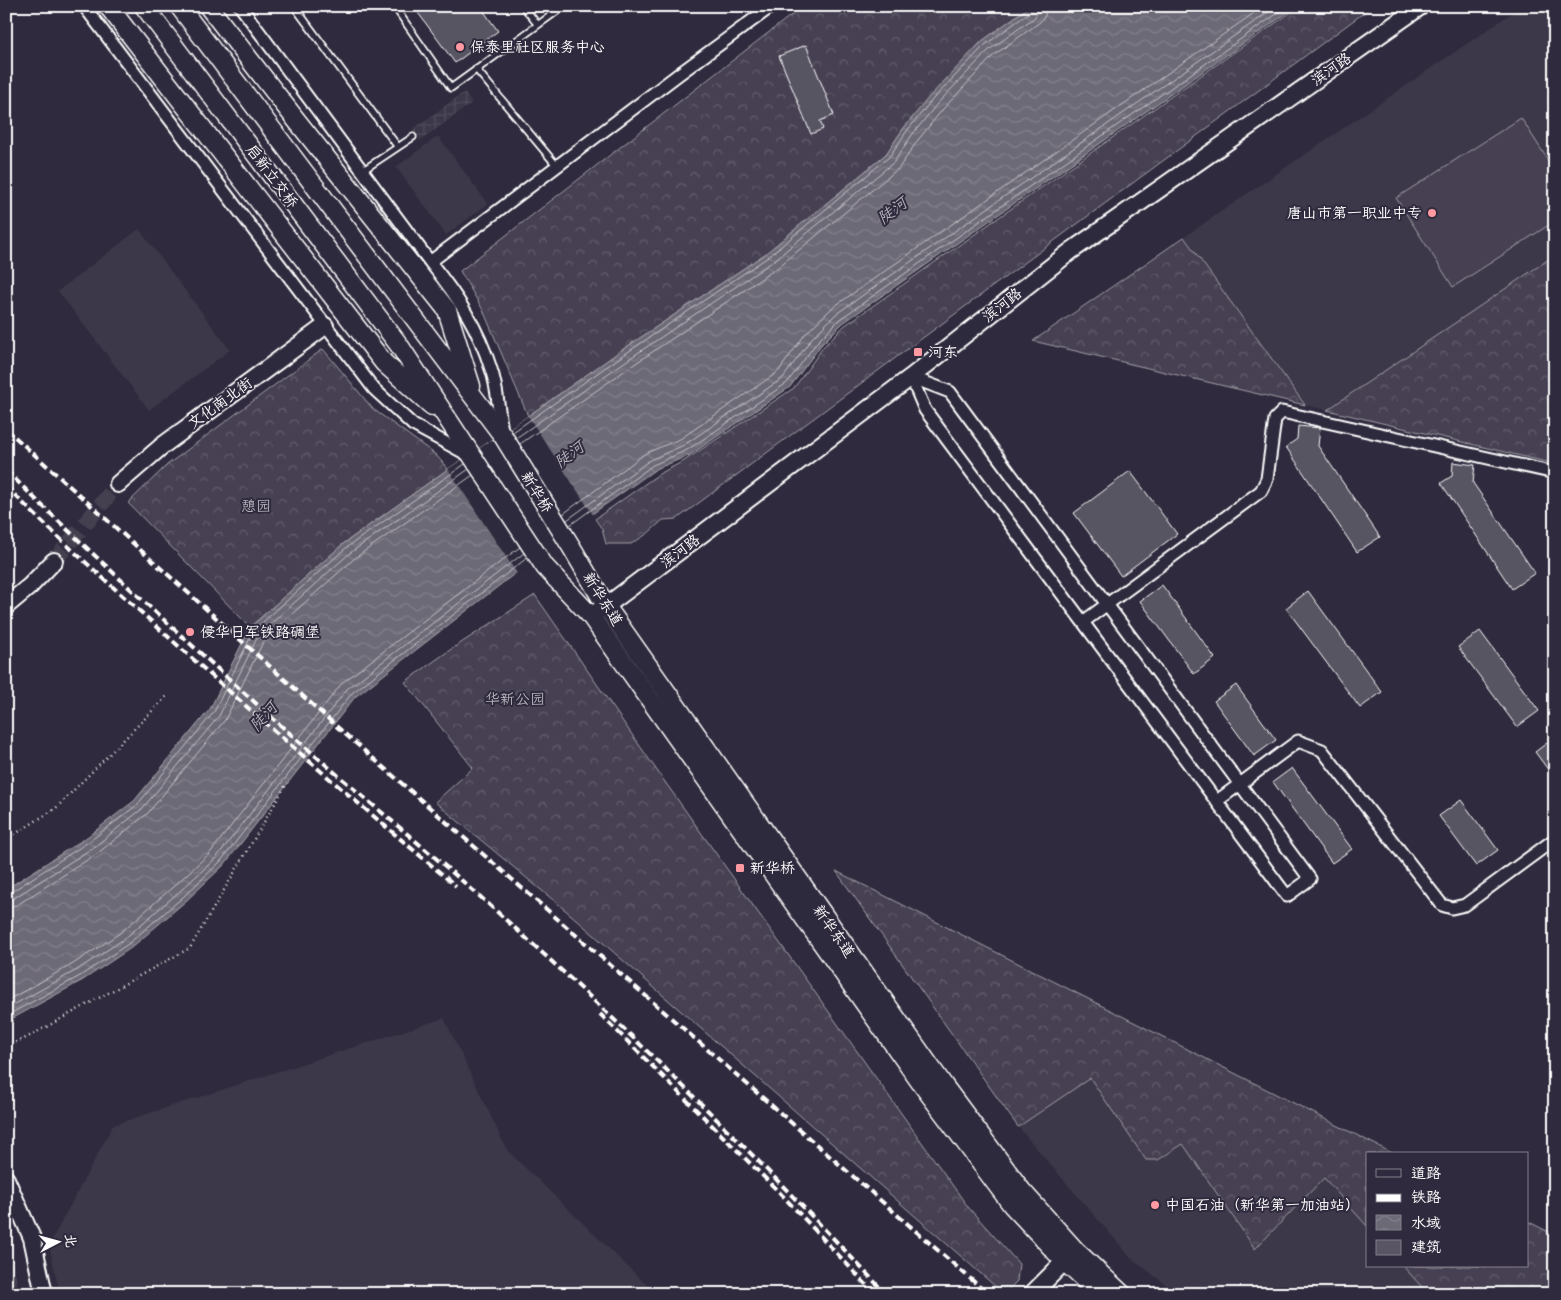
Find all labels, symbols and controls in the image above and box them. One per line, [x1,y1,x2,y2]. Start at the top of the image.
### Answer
place label: 保泰里社区服务中心 [470,36,605,57]
marker: 保泰里社区服务中心 [454,41,466,53]
street label: 滨河路 [1306,47,1355,90]
street label: 启新立交桥 [241,139,303,212]
water label: 陡河 [873,190,914,228]
place label: 唐山市第一职业中专 [1287,202,1422,223]
marker: 唐山市第一职业中专 [1426,207,1438,219]
street label: 滨河路 [977,282,1026,327]
place label: 河东 [928,341,958,362]
marker: 河东 [912,346,924,358]
street label: 文化南北街 [183,372,256,433]
water label: 陡河 [550,434,591,472]
street label: 新华桥 [517,467,558,516]
park label: 憩园 [241,495,271,516]
street label: 滨河路 [655,529,704,573]
street label: 新华东道 [579,568,628,630]
place label: 侵华日军铁路碉堡 [200,621,320,642]
marker: 侵华日军铁路碉堡 [184,626,196,638]
park label: 华新公园 [485,688,545,709]
water label: 陡河 [244,695,284,735]
place label: 新华桥 [750,857,795,878]
marker: 新华桥 [734,862,746,874]
street label: 新华东道 [809,900,860,961]
legend [1366,1152,1528,1268]
text: 道路 [1411,1162,1441,1183]
text: 铁路 [1411,1186,1441,1207]
place label: 中国石油（新华第一加油站) [1165,1194,1350,1215]
marker: 中国石油（新华第一加油站) [1149,1199,1161,1211]
text: 水域 [1411,1212,1441,1233]
north arrow [32,1218,82,1268]
text: 北 [61,1233,82,1249]
text: 建筑 [1411,1236,1441,1257]

